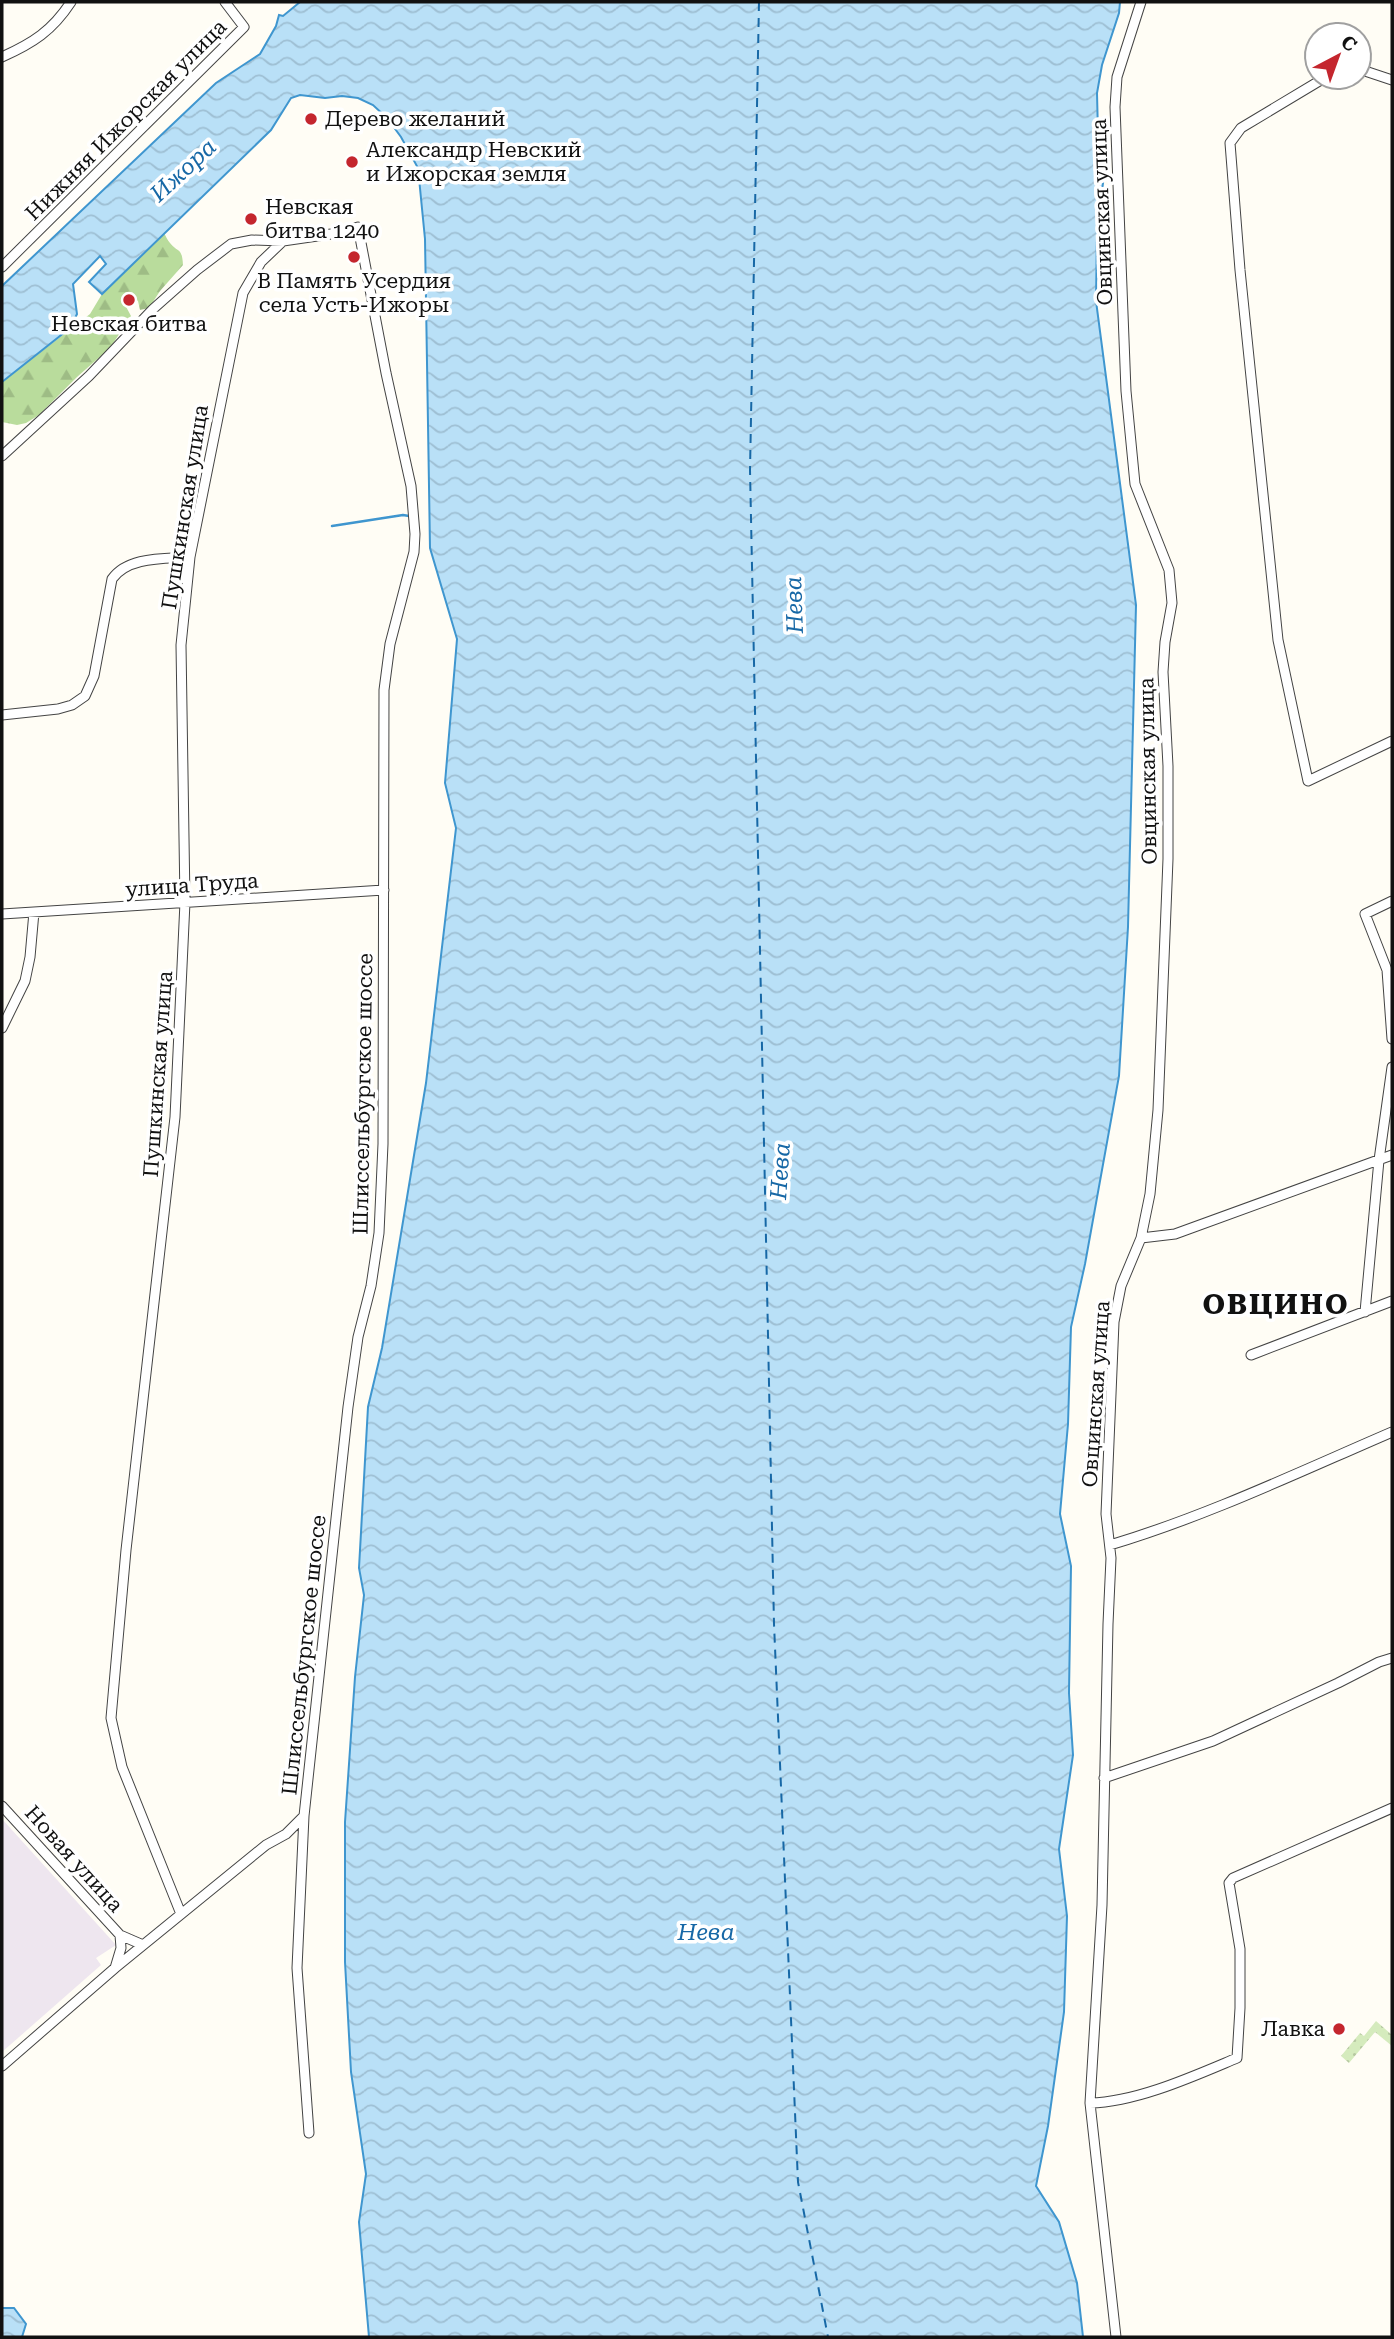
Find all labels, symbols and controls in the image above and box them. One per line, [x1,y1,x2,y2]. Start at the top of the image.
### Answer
street label: Нижняя Ижорская улица [21,14,232,225]
north arrow [1303,21,1373,91]
text: С [1336,31,1361,57]
place label: Дерево желаний [325,107,505,131]
marker: Дерево желаний [303,111,319,127]
street label: Овцинская улица [1087,117,1117,306]
water label: Ижора [144,133,222,208]
place label: Александр Невский и Ижорская земля [366,138,582,186]
marker: Александр Невский и Ижорская земля [344,154,360,170]
place label: Невская битва 1240 [265,195,379,243]
marker: Невская битва 1240 [243,211,259,227]
marker: В Память Усердия села Усть-Ижоры [346,249,362,265]
place label: В Память Усердия села Усть-Ижоры [257,269,451,317]
marker: Невская битва [121,292,137,308]
place label: Невская битва [51,312,208,336]
street label: Пушкинская улица [157,402,213,611]
water label: Нева [780,576,809,635]
street label: Овцинская улица [1134,677,1162,865]
street label: улица Труда [125,868,260,902]
street label: Шлиссельбургское шоссе [349,953,377,1235]
street label: Пушкинская улица [139,969,177,1178]
water label: Нева [765,1141,796,1201]
district label: ОВЦИНО [1202,1288,1350,1321]
street label: Овцинская улица [1078,1299,1115,1488]
street label: Шлиссельбургское шоссе [277,1514,331,1796]
street label: Новая улица [20,1801,128,1918]
water label: Нева [676,1919,735,1946]
place label: Лавка [1261,2017,1326,2041]
marker: Лавка [1331,2021,1347,2037]

